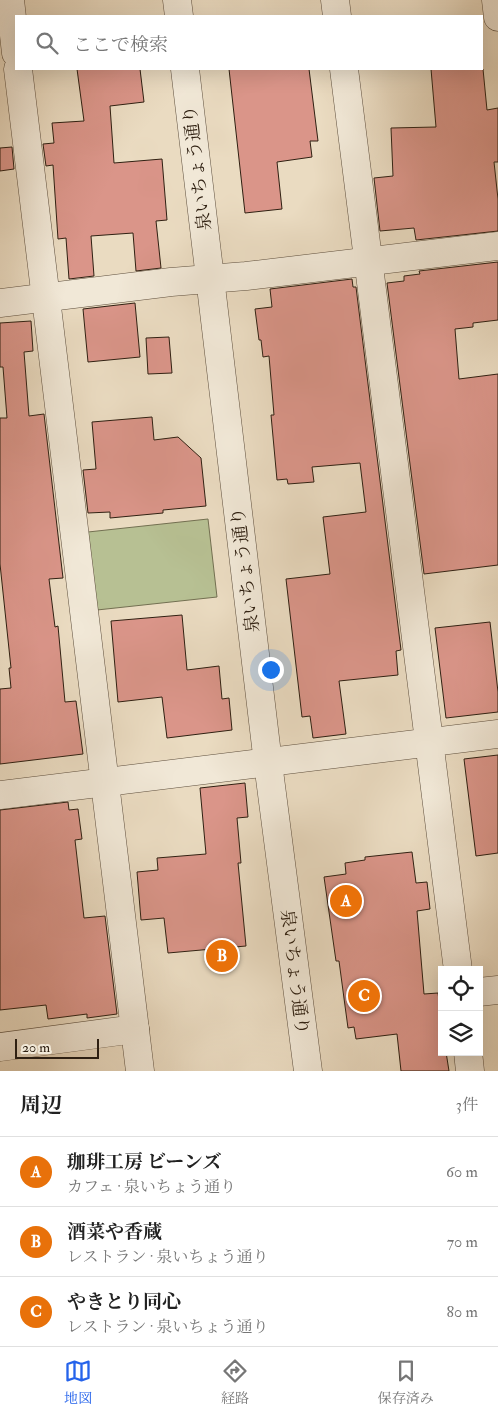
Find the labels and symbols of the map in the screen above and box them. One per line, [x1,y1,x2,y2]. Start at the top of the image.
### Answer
street label: 泉いちょう通り [178,104,217,232]
street label: 泉いちょう通り [226,506,265,634]
your location [258,657,284,683]
pin: A [330,882,362,920]
street label: 泉いちょう通り [275,908,314,1036]
pin: B [206,937,238,975]
pin: C [348,977,380,1015]
scale bar [15,1036,99,1059]

